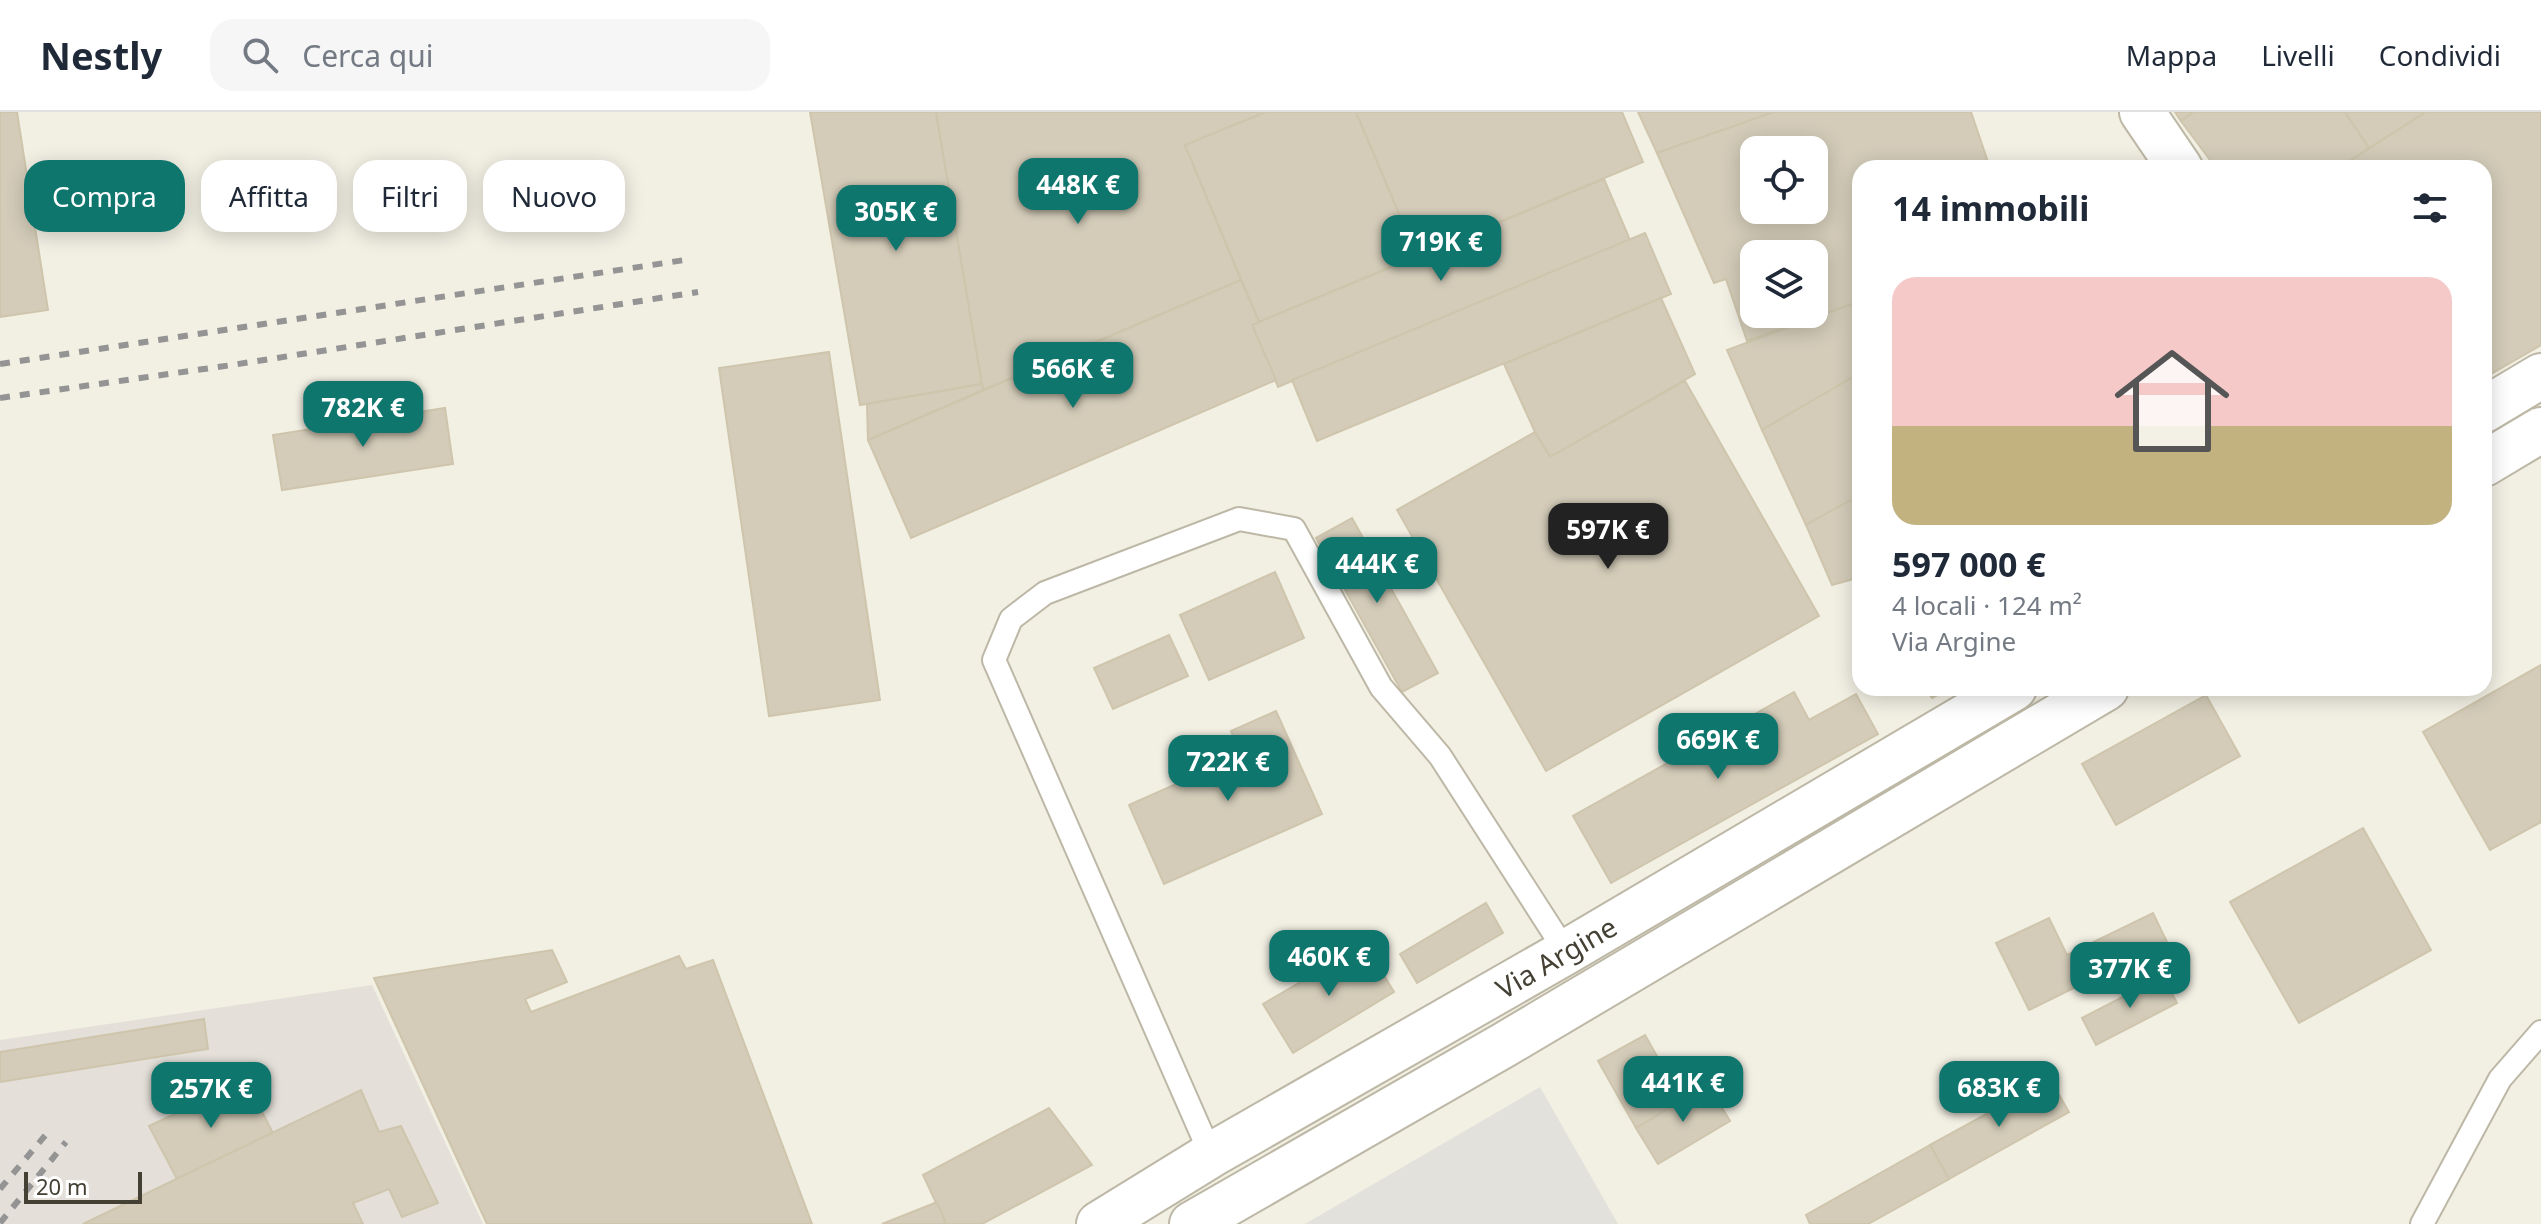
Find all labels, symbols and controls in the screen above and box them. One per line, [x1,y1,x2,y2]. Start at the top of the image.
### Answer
search box [210,19,770,91]
text: Nestly [40,29,162,81]
icon: search [238,33,282,77]
text: Cerca qui [302,35,434,76]
text: Mappa [2126,36,2217,74]
text: Livelli [2261,36,2335,74]
text: Condividi [2379,36,2501,74]
map controls [1740,136,1828,328]
button: locate [1740,136,1828,224]
pin: 448K € [1013,158,1143,226]
chip: Compra [24,160,185,232]
chip: Affitta [201,160,337,232]
chip: Filtri [353,160,467,232]
chip: Nuovo [483,160,625,232]
text: 448K € [1036,166,1120,202]
pin: 305K € [831,185,961,253]
text: 14 immobili [1892,185,2089,231]
icon: filters [2408,186,2452,230]
text: 305K € [854,193,938,229]
pin: 719K € [1376,215,1506,283]
text: 719K € [1399,223,1483,259]
button: layers [1740,240,1828,328]
icon: home [2100,329,2244,473]
pin: 566K € [1008,342,1138,410]
text: 566K € [1031,350,1115,386]
pin: 782K € [298,381,428,449]
text: 782K € [321,389,405,425]
pin: 597K € [1543,503,1673,571]
text: 597K € [1566,511,1650,547]
pin: 444K € [1312,537,1442,605]
text: 597 000 € [1892,541,2046,587]
text: 444K € [1335,545,1419,581]
text: 4 locali · 124 m² [1892,587,2082,623]
text: Via Argine [1892,623,2016,659]
pin: 669K € [1653,713,1783,781]
text: 669K € [1676,721,1760,757]
pin: 722K € [1163,735,1293,803]
text: 722K € [1186,743,1270,779]
street label: Via Argine [1489,907,1623,1007]
pin: 460K € [1264,930,1394,998]
text: 460K € [1287,938,1371,974]
pin: 377K € [2065,942,2195,1010]
text: 377K € [2088,950,2172,986]
pin: 441K € [1618,1056,1748,1124]
pin: 683K € [1934,1061,2064,1129]
pin: 257K € [146,1062,276,1130]
text: 441K € [1641,1064,1725,1100]
text: 683K € [1957,1069,2041,1105]
text: 257K € [169,1070,253,1106]
scale bar [24,1168,142,1204]
text: 20 m [36,1171,87,1201]

